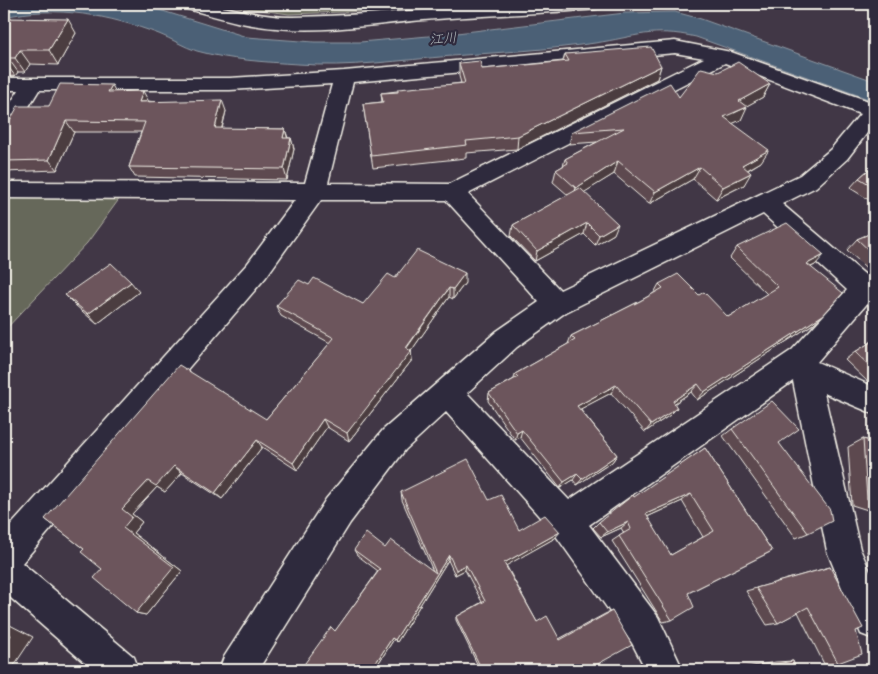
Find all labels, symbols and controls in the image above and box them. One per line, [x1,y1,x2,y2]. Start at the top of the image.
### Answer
water label: 江川 [428,28,458,48]

